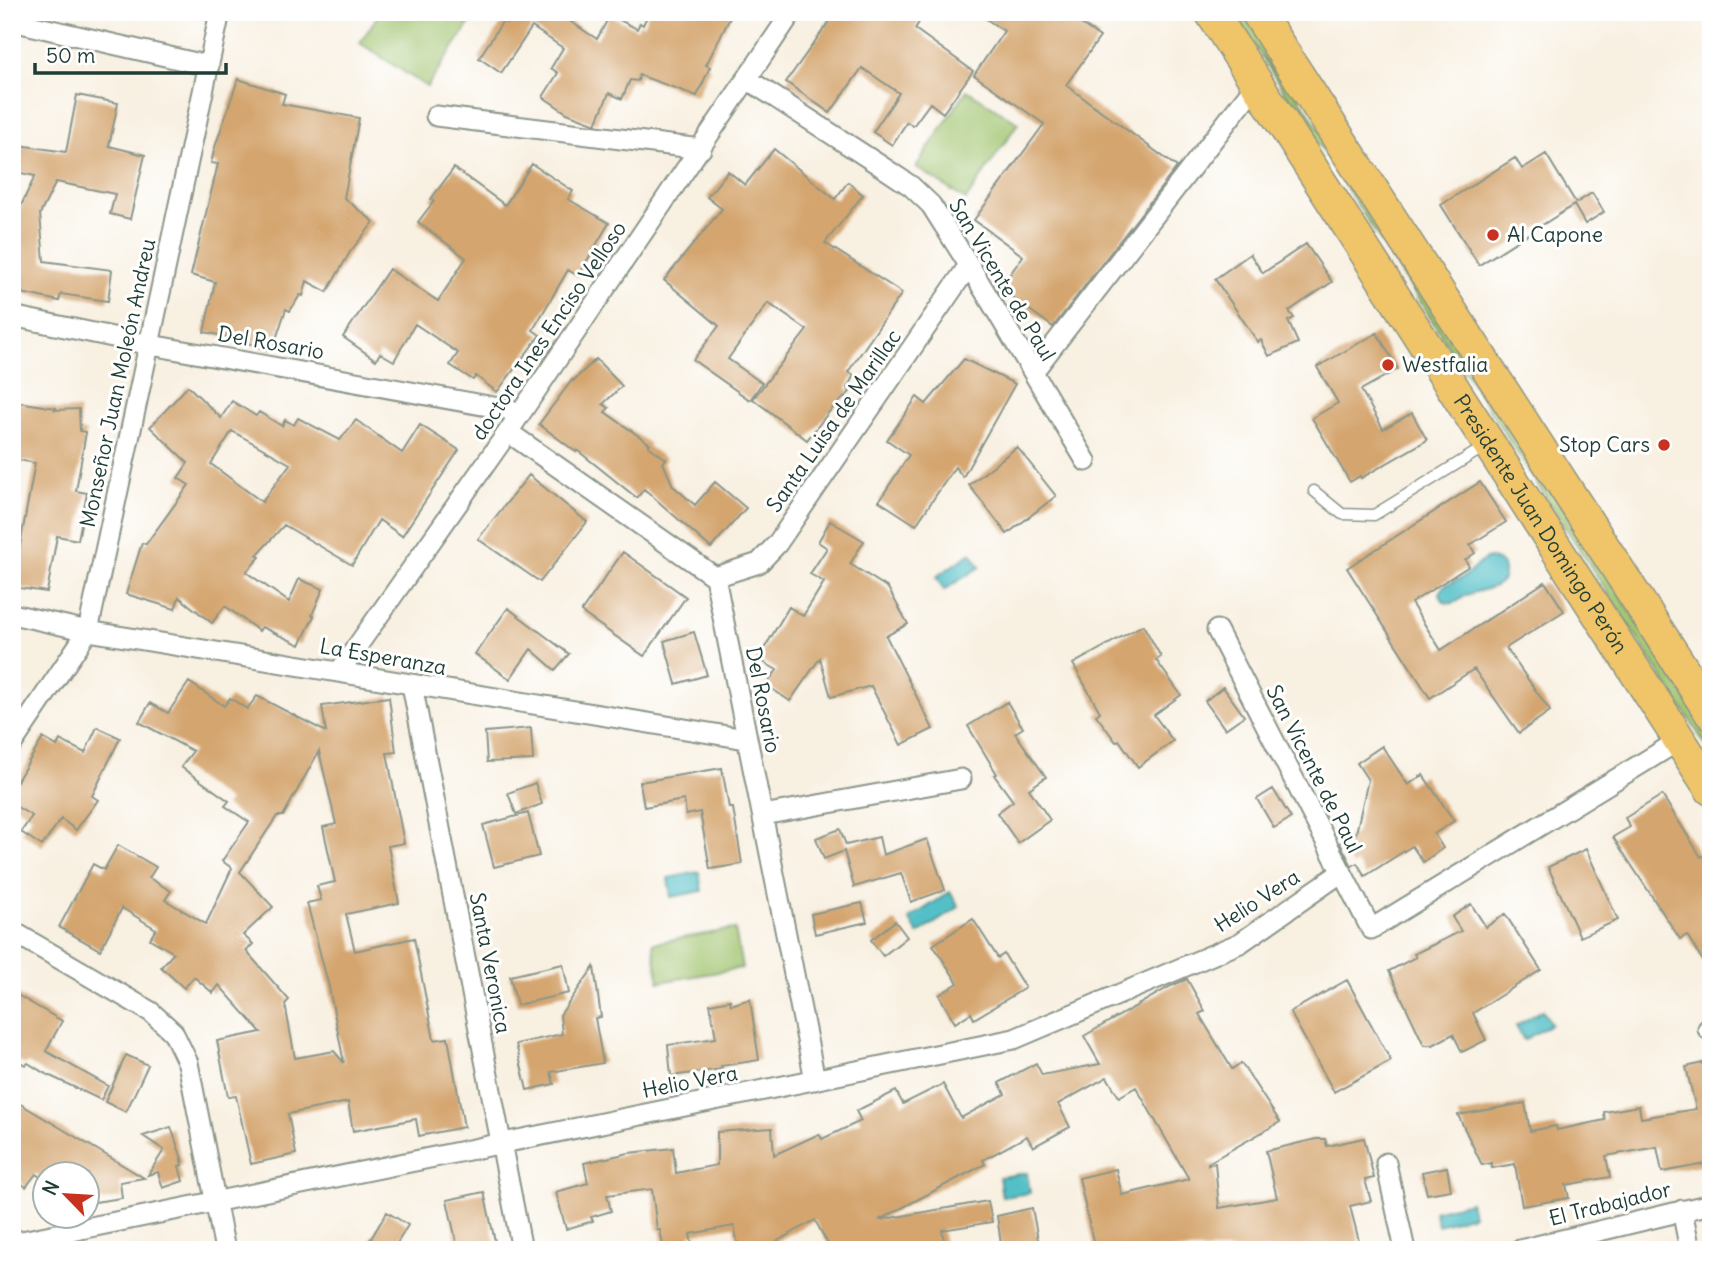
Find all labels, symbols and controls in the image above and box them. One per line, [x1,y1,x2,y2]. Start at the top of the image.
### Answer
scale bar [35,32,226,76]
text: 50 m [46,42,95,69]
street label: San Vicente de Paul [943,194,1062,366]
street label: doctora Ines Enciso Velloso [465,216,632,445]
place label: Al Capone [1507,221,1603,248]
marker: Al Capone [1485,227,1501,243]
street label: Monseñor Juan Moleón Andreu [74,236,161,530]
street label: Del Rosario [216,320,326,365]
street label: Santa Luisa de Marillac [760,324,907,517]
place label: Westfalia [1402,351,1488,378]
marker: Westfalia [1380,357,1396,373]
street label: Presidente Juan Domingo Perón [1448,389,1634,659]
place label: Stop Cars [1559,431,1650,458]
marker: Stop Cars [1656,437,1672,453]
street label: La Esperanza [318,632,448,681]
street label: Del Rosario [740,645,787,755]
street label: San Vicente de Paul [1260,680,1368,857]
street label: Helio Vera [1209,863,1305,938]
street label: Santa Veronica [464,890,517,1036]
street label: Helio Vera [640,1059,740,1104]
north arrow [32,1160,102,1230]
street label: El Trabajador [1546,1175,1674,1232]
text: N [37,1177,64,1199]

